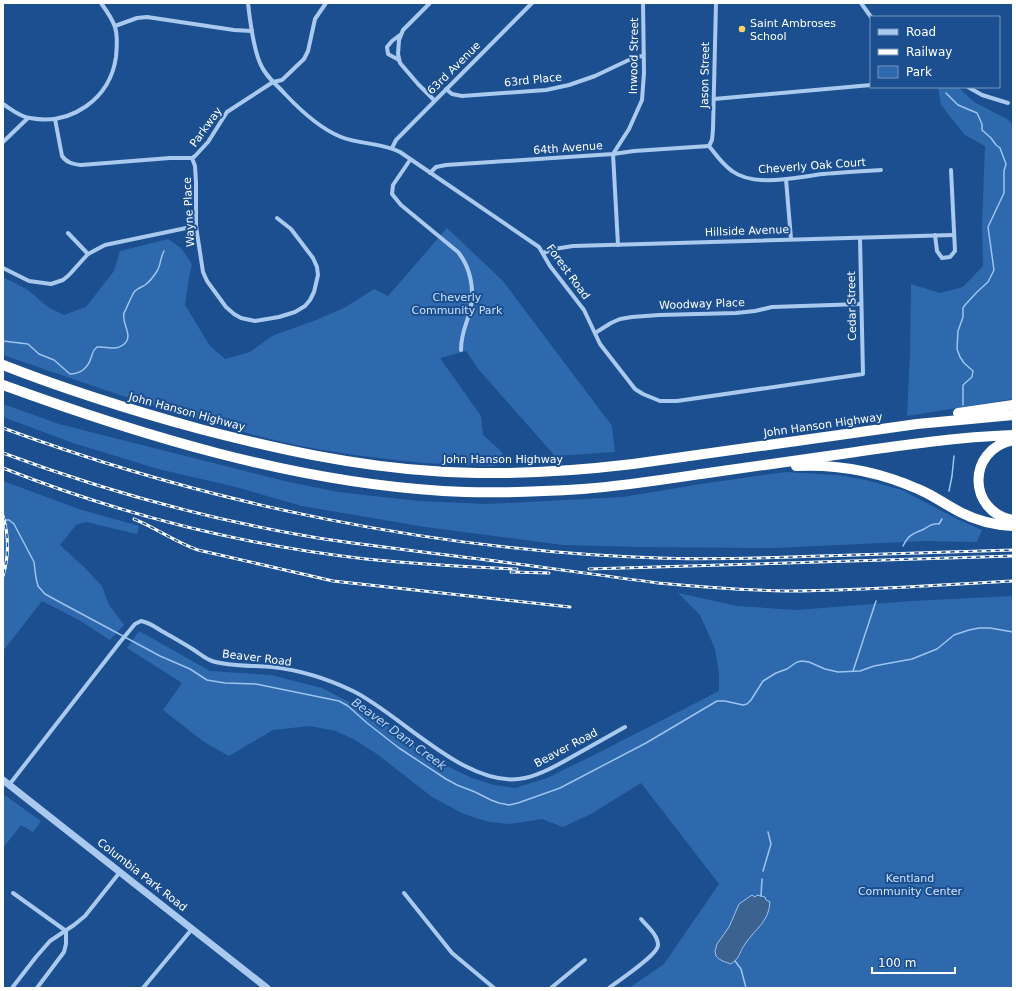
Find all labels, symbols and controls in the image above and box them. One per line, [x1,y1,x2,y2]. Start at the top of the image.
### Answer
legend [870,16,1000,88]
street label: Inwood Street [627,17,641,94]
place label: Saint Ambroses School [750,17,836,43]
marker: Saint Ambroses School [737,24,747,34]
text: Road [906,25,936,39]
street label: 63rd Avenue [425,39,483,97]
street label: Jason Street [698,41,712,109]
text: Railway [906,45,952,59]
text: Park [906,65,932,79]
street label: 63rd Place [503,70,563,89]
street label: Parkway [187,104,225,149]
street label: 64th Avenue [533,139,603,157]
street label: Cheverly Oak Court [758,156,867,176]
street label: Wayne Place [181,177,197,247]
street label: Hillside Avenue [705,223,790,239]
street label: Forest Road [544,242,592,302]
street label: Cedar Street [845,270,859,341]
park label: Cheverly Community Park [412,291,503,317]
street label: Woodway Place [659,296,745,312]
street label: John Hanson Highway [126,390,247,434]
street label: John Hanson Highway [762,410,884,440]
street label: John Hanson Highway [442,453,563,466]
street label: Beaver Road [221,647,293,669]
water label: Beaver Dam Creek [349,695,450,774]
street label: Beaver Road [532,726,600,770]
street label: Columbia Park Road [95,836,189,914]
park label: Kentland Community Center [858,872,963,898]
scale bar [872,949,955,975]
text: 100 m [878,956,916,970]

